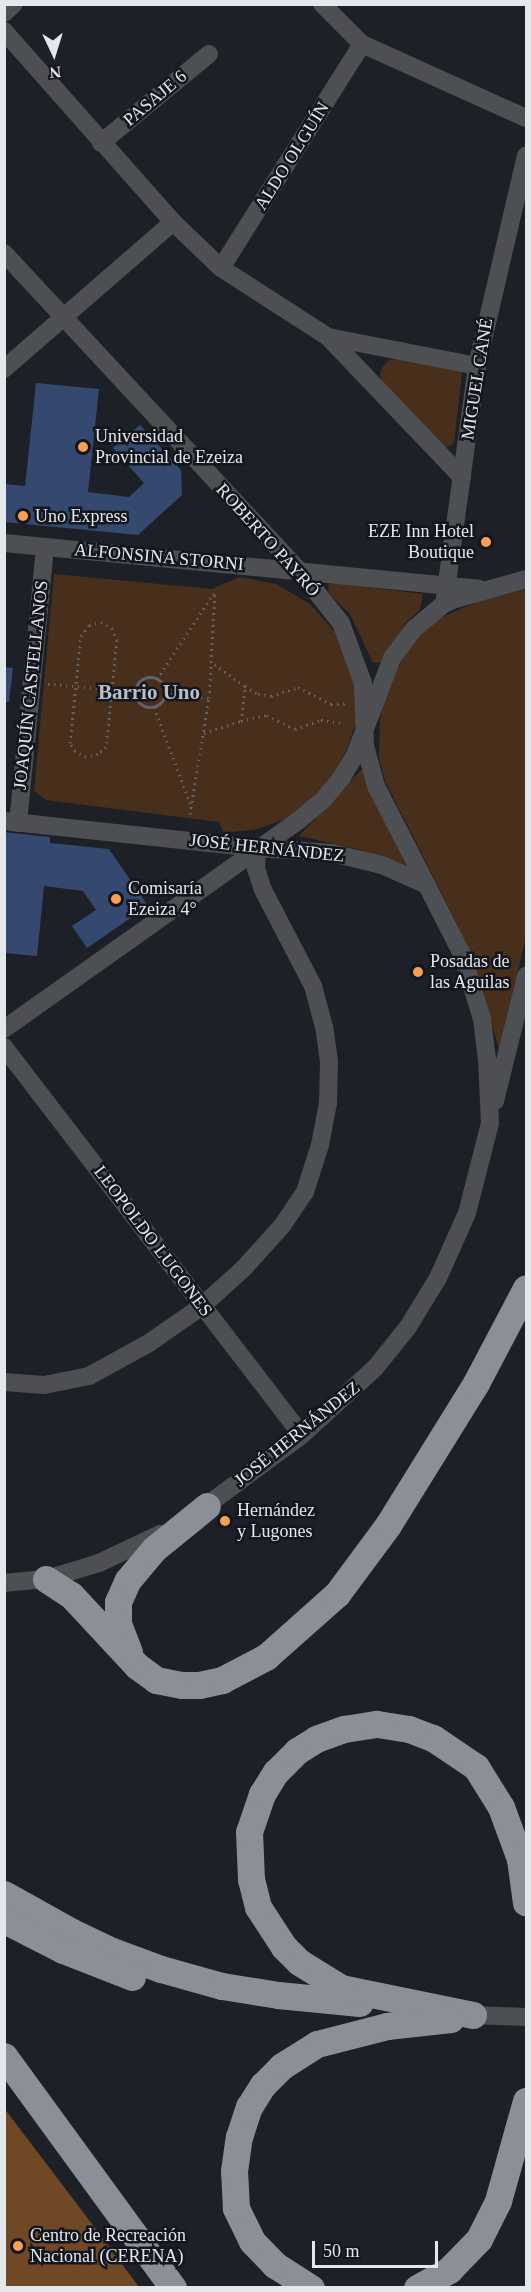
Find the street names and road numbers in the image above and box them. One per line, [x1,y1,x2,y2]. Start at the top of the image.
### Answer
street label: PASAJE 6 [119,65,191,131]
street label: ALDO OLGUÍN [250,98,334,214]
street label: MIGUEL CANÉ [457,316,497,442]
street label: ROBERTO PAYRÓ [212,479,324,601]
street label: ALFONSINA STORNI [73,539,245,575]
street label: JOAQUÍN CASTELLANOS [9,579,53,791]
street label: JOSÉ HERNÁNDEZ [189,829,345,867]
street label: LEOPOLDO LUGONES [89,1161,217,1321]
street label: JOSÉ HERNÁNDEZ [230,1377,364,1491]

